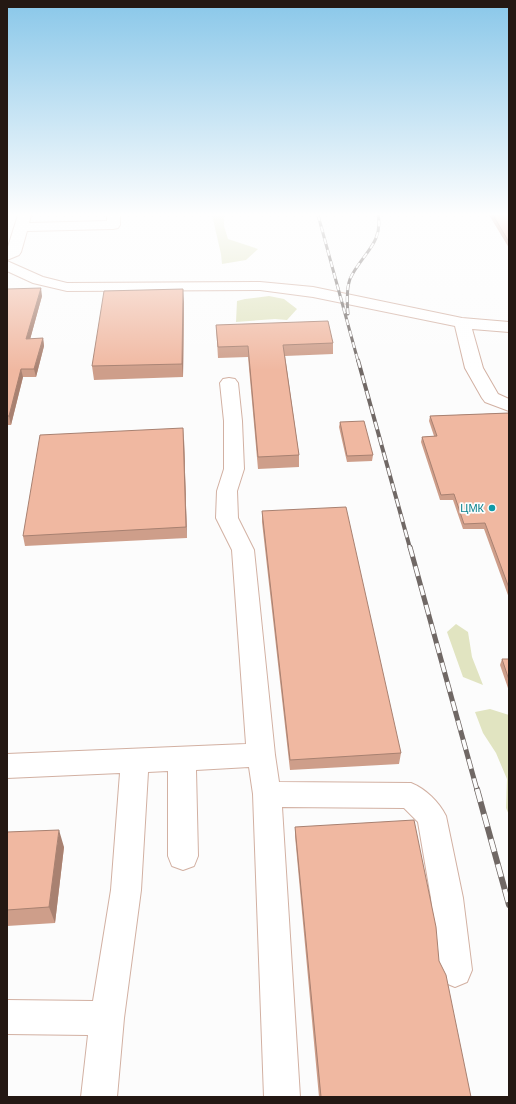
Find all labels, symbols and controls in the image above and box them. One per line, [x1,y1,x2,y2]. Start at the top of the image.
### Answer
place label: ЦМК [460,502,485,514]
marker: ЦМК [487,503,497,513]

